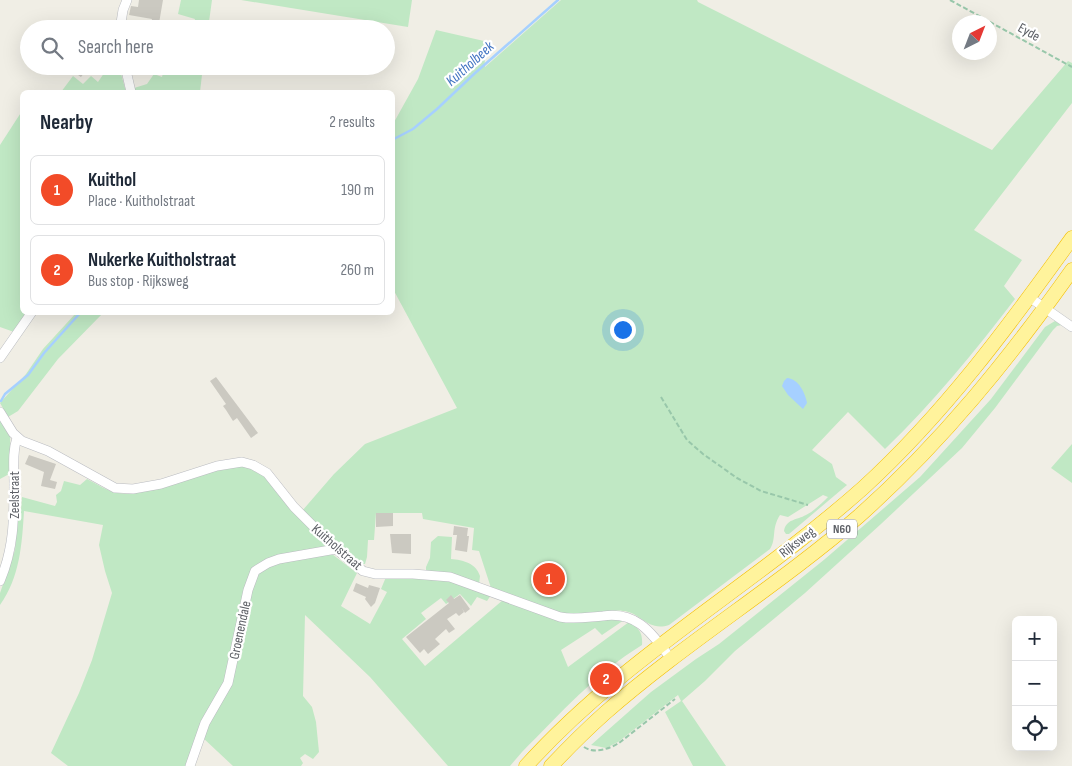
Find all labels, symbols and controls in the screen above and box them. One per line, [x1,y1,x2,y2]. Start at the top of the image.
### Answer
north arrow [952,15,997,60]
street label: Eyde [1015,19,1043,45]
search box [20,20,395,75]
icon: search [38,34,66,62]
text: Search here [78,36,154,59]
water label: Kuitholbeek [442,37,498,91]
text: Nearby [40,110,93,135]
text: 2 results [329,113,375,132]
text: Kuithol [88,169,136,192]
text: 1 [54,181,60,200]
text: 190 m [341,181,374,200]
text: Place · Kuitholstraat [88,192,195,211]
text: Nukerke Kuitholstraat [88,249,236,272]
text: 2 [53,261,61,280]
text: 260 m [340,261,374,280]
text: Bus stop · Rijksweg [88,272,189,291]
your location [610,317,636,343]
street label: Zeelstraat [6,471,23,519]
street label: Kuitholstraat [308,520,366,574]
road number: N60 [827,520,857,538]
street label: Rijksweg [776,522,819,561]
pin: 1 [533,560,565,598]
street label: Groenendale [226,599,254,661]
map controls [1012,616,1057,751]
button: + [1012,616,1057,661]
pin: 2 [590,660,622,698]
button: − [1012,661,1057,706]
button: locate [1012,706,1057,751]

